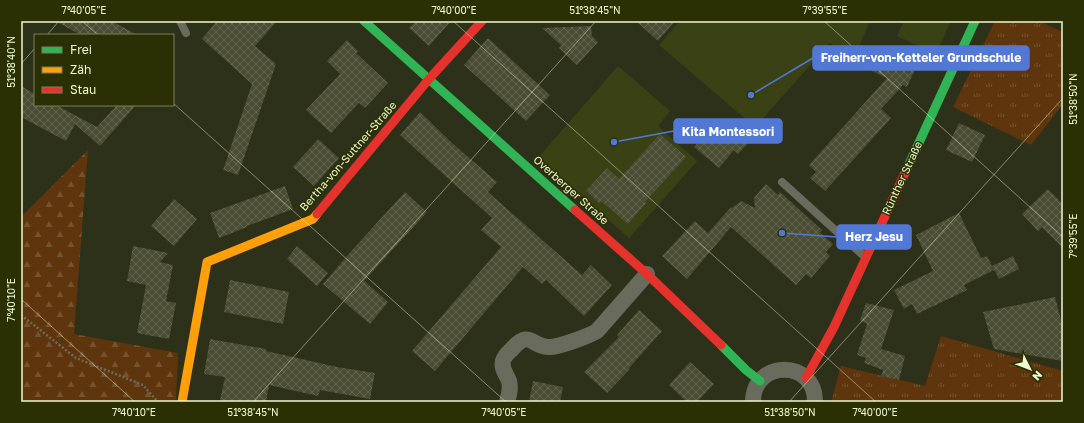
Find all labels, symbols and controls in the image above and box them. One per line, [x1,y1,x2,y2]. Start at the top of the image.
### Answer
text: 7°40'05"E [62,4,106,16]
text: 7°40'00"E [431,4,477,16]
text: 51°38'45"N [569,4,621,16]
text: 7°39'55"E [803,4,847,16]
legend [34,34,174,106]
text: 51°38'40"N [5,36,17,88]
text: Frei [70,42,92,57]
callout: Freiherr-von-Ketteler Grundschule [813,46,1029,70]
text: Freiherr-von-Ketteler Grundschule [821,50,1021,65]
text: Zäh [70,62,91,77]
text: 51°38'50"N [1067,73,1079,125]
text: Stau [70,82,96,97]
street label: Bertha-von-Suttner-Straße [297,98,399,213]
callout: Kita Montessori [674,119,782,143]
text: Kita Montessori [682,124,774,139]
street label: Rünther Straße [879,139,924,217]
street label: Overberger Straße [531,152,612,227]
text: 7°39'55"E [1067,214,1079,258]
callout: Herz Jesu [837,225,911,249]
text: Herz Jesu [845,229,903,244]
text: 7°40'10"E [5,278,17,322]
north arrow [1010,349,1050,389]
text: N [1030,369,1045,383]
text: 7°40'10"E [112,406,156,418]
text: 51°38'45"N [227,406,279,418]
text: 7°40'05"E [482,406,526,418]
text: 51°38'50"N [764,406,816,418]
text: 7°40'00"E [852,406,898,418]

